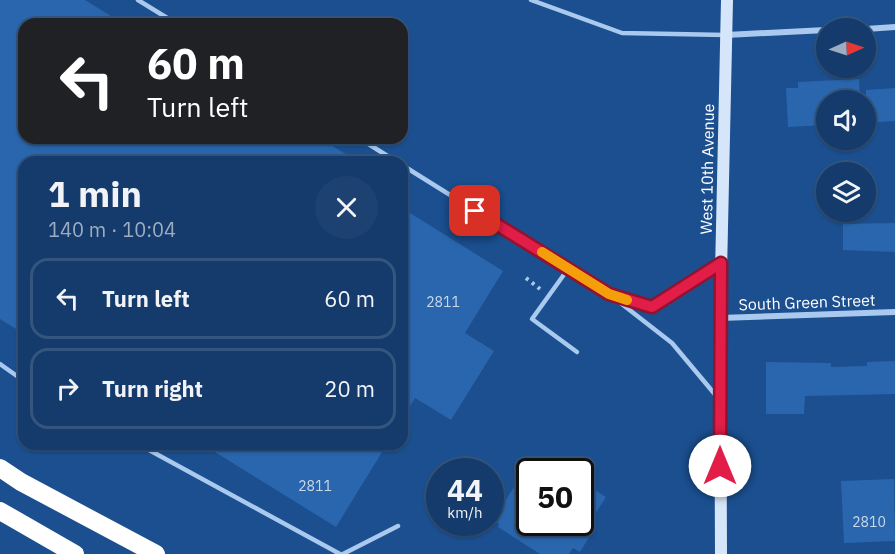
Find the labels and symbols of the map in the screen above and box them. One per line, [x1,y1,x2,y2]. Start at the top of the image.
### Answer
north arrow [816,18,876,78]
street label: West 10th Avenue [696,103,718,235]
pin [449,185,500,236]
street label: South Green Street [738,290,876,314]
house number: 2811 [426,293,460,311]
position arrow [688,434,752,498]
speed limit sign: 50 [516,458,594,536]
house number: 2811 [298,477,332,495]
house number: 2810 [852,513,886,531]

